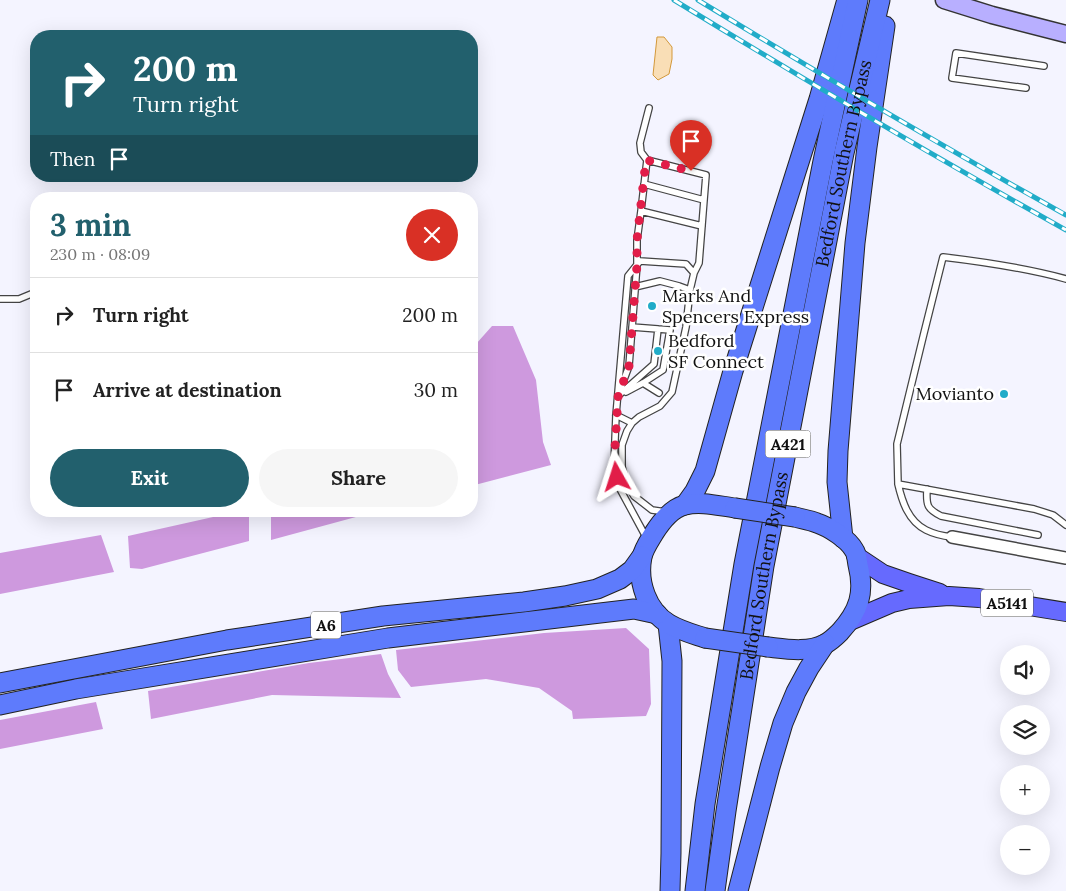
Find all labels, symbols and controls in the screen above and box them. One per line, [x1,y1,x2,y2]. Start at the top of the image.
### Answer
text: 200 m [133,46,238,91]
icon: right [50,50,115,115]
street label: Bedford Southern Bypass [810,58,877,269]
text: Turn right [133,90,238,118]
pin [670,120,712,171]
icon: arrive [677,127,705,155]
icon: arrive [105,145,133,173]
text: Then [50,147,95,171]
text: 3 min [50,206,131,244]
button: close [406,209,458,261]
text: 230 m · 08:09 [50,244,150,264]
place label: Marks And Spencers Express [662,284,809,328]
marker: Marks And Spencers Express [646,300,658,312]
icon: right [50,301,78,329]
text: Turn right [93,303,189,327]
text: 200 m [402,303,458,327]
place label: Bedford SF Connect [668,329,764,373]
marker: Bedford SF Connect [652,345,664,357]
icon: arrive [50,376,78,404]
text: Arrive at destination [93,378,282,402]
text: 30 m [414,378,458,402]
place label: Movianto [915,382,994,405]
marker: Movianto [998,388,1010,400]
road number: A421 [766,430,810,458]
button: Exit [50,449,249,507]
button: Share [259,449,458,507]
position arrow [590,450,642,502]
street label: Bedford Southern Bypass [734,470,793,682]
road number: A5141 [981,590,1033,616]
road number: A6 [311,612,341,638]
map controls [1000,645,1050,875]
button: sound [1000,645,1050,695]
button: layers [1000,705,1050,755]
button: + [1000,765,1050,815]
button: − [1000,825,1050,875]

